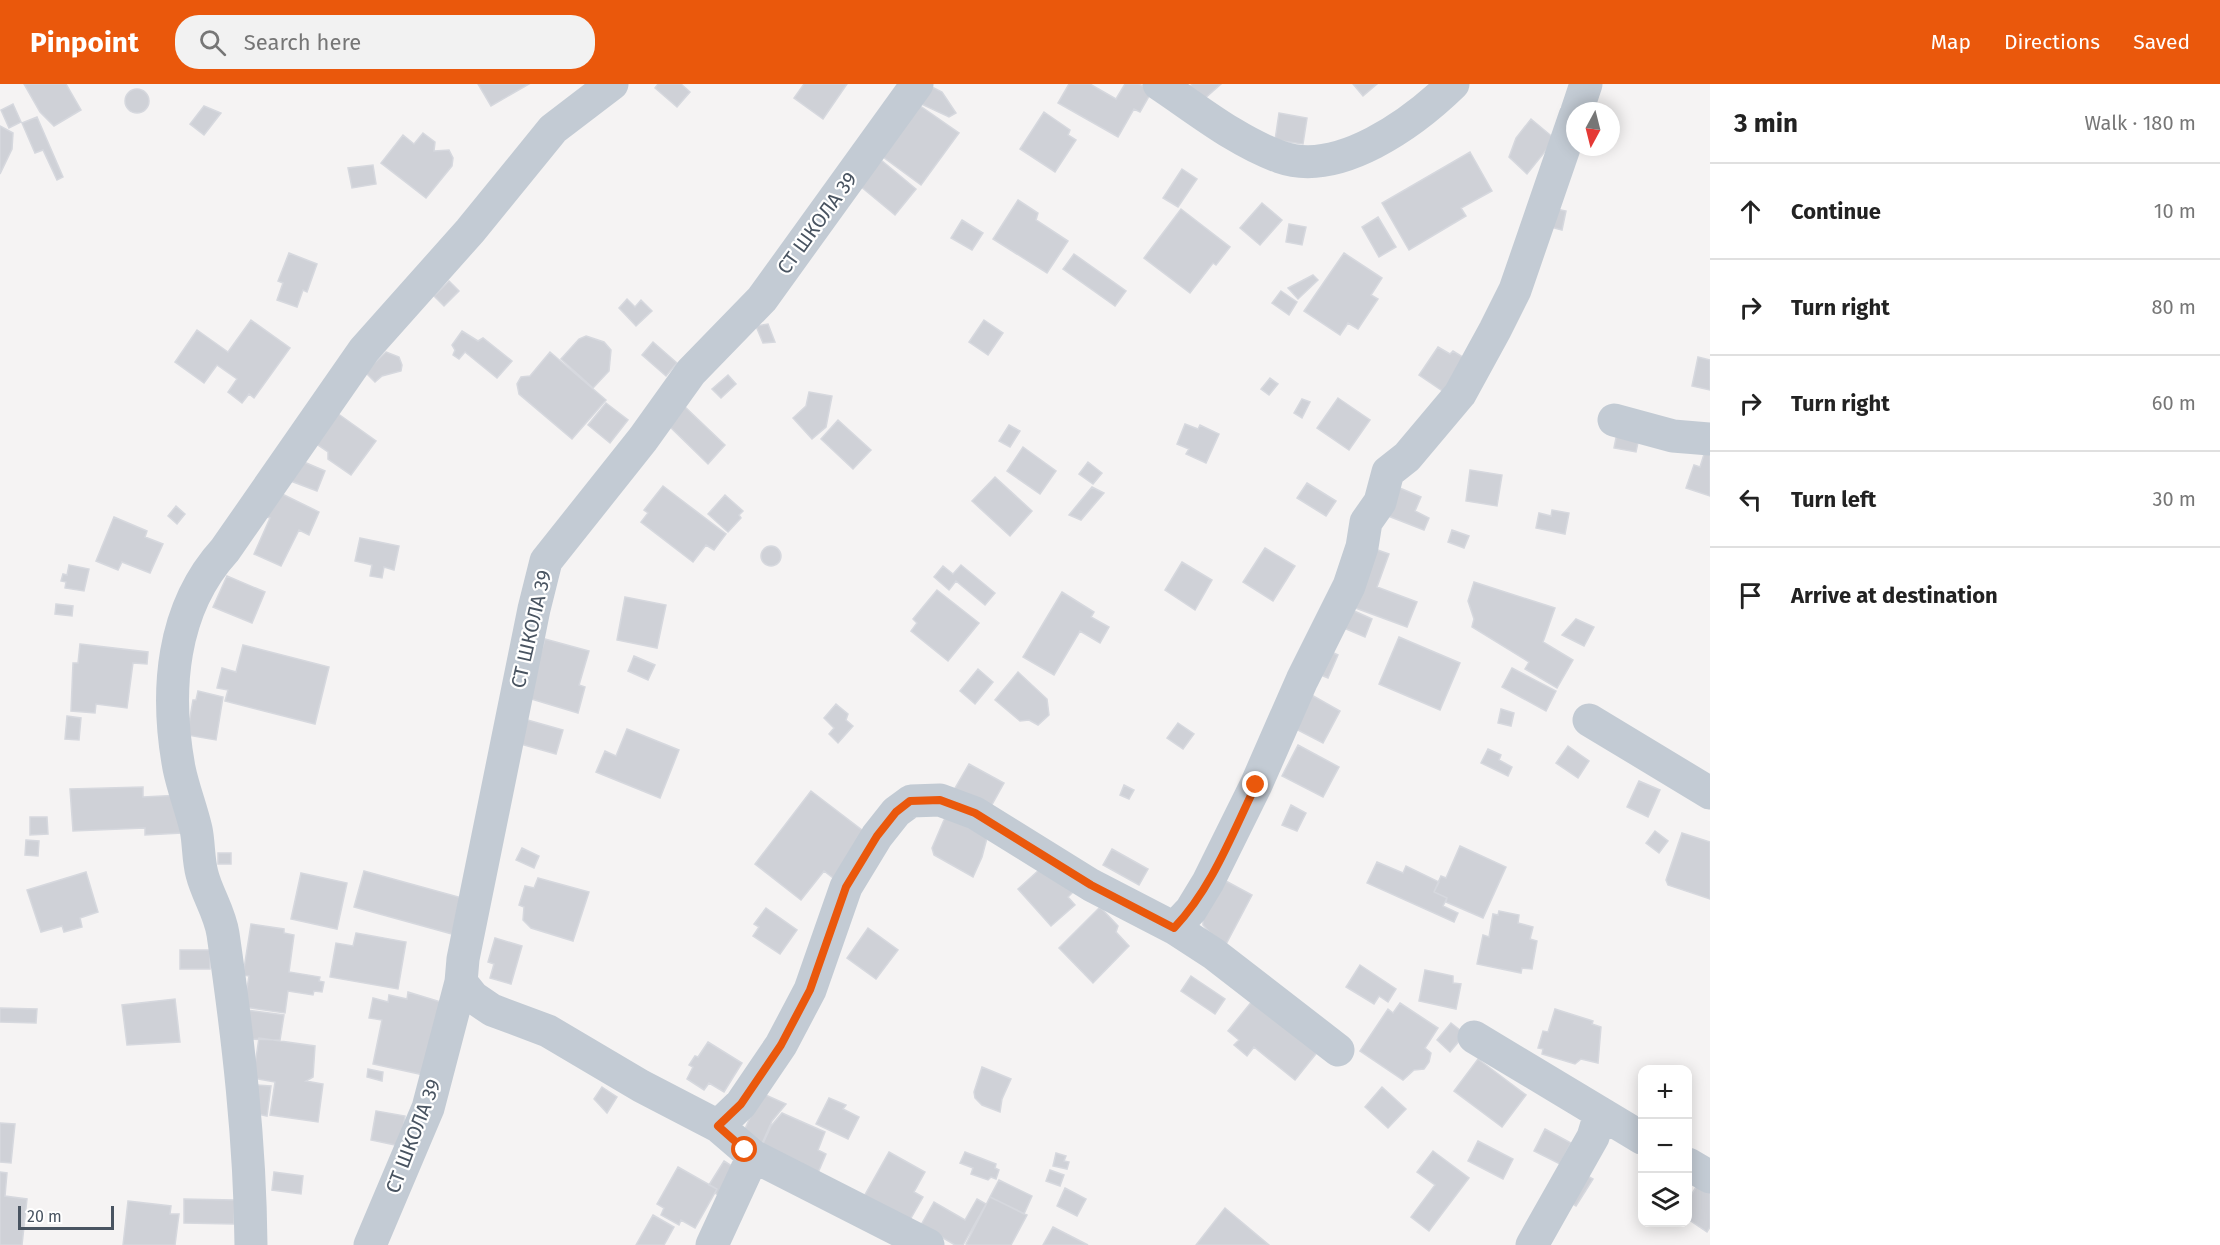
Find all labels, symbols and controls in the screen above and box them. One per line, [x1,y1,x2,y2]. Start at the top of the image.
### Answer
search box [175,15,595,69]
text: Pinpoint [30,26,139,59]
icon: search [196,26,229,59]
text: Search here [244,29,361,56]
text: Map [1931,29,1971,55]
text: Directions [2004,29,2100,55]
text: Saved [2133,29,2190,55]
north arrow [1566,102,1620,156]
text: 3 min [1734,108,1798,139]
text: Walk · 180 m [2085,111,2196,135]
street label: СТ ШКОЛА 39 [772,167,862,279]
icon: ahead [1734,195,1767,228]
text: Continue [1791,198,1881,225]
text: 10 m [2154,199,2196,223]
icon: right [1734,291,1767,324]
text: Turn right [1791,294,1890,321]
text: 80 m [2151,295,2196,319]
icon: right [1734,387,1767,420]
text: Turn right [1791,390,1890,417]
text: 60 m [2152,391,2196,415]
icon: left [1734,483,1767,516]
text: Turn left [1791,486,1876,513]
text: 30 m [2152,487,2196,511]
street label: СТ ШКОЛА 39 [506,568,556,690]
icon: arrive [1734,579,1767,612]
text: Arrive at destination [1791,582,1998,609]
route end [1242,771,1268,797]
map controls [1638,1065,1692,1227]
button: + [1638,1065,1692,1119]
street label: СТ ШКОЛА 39 [380,1076,446,1196]
button: − [1638,1119,1692,1173]
route start [731,1136,757,1162]
button: layers [1638,1173,1692,1227]
scale bar [18,1203,114,1230]
text: 20 m [27,1207,62,1226]

